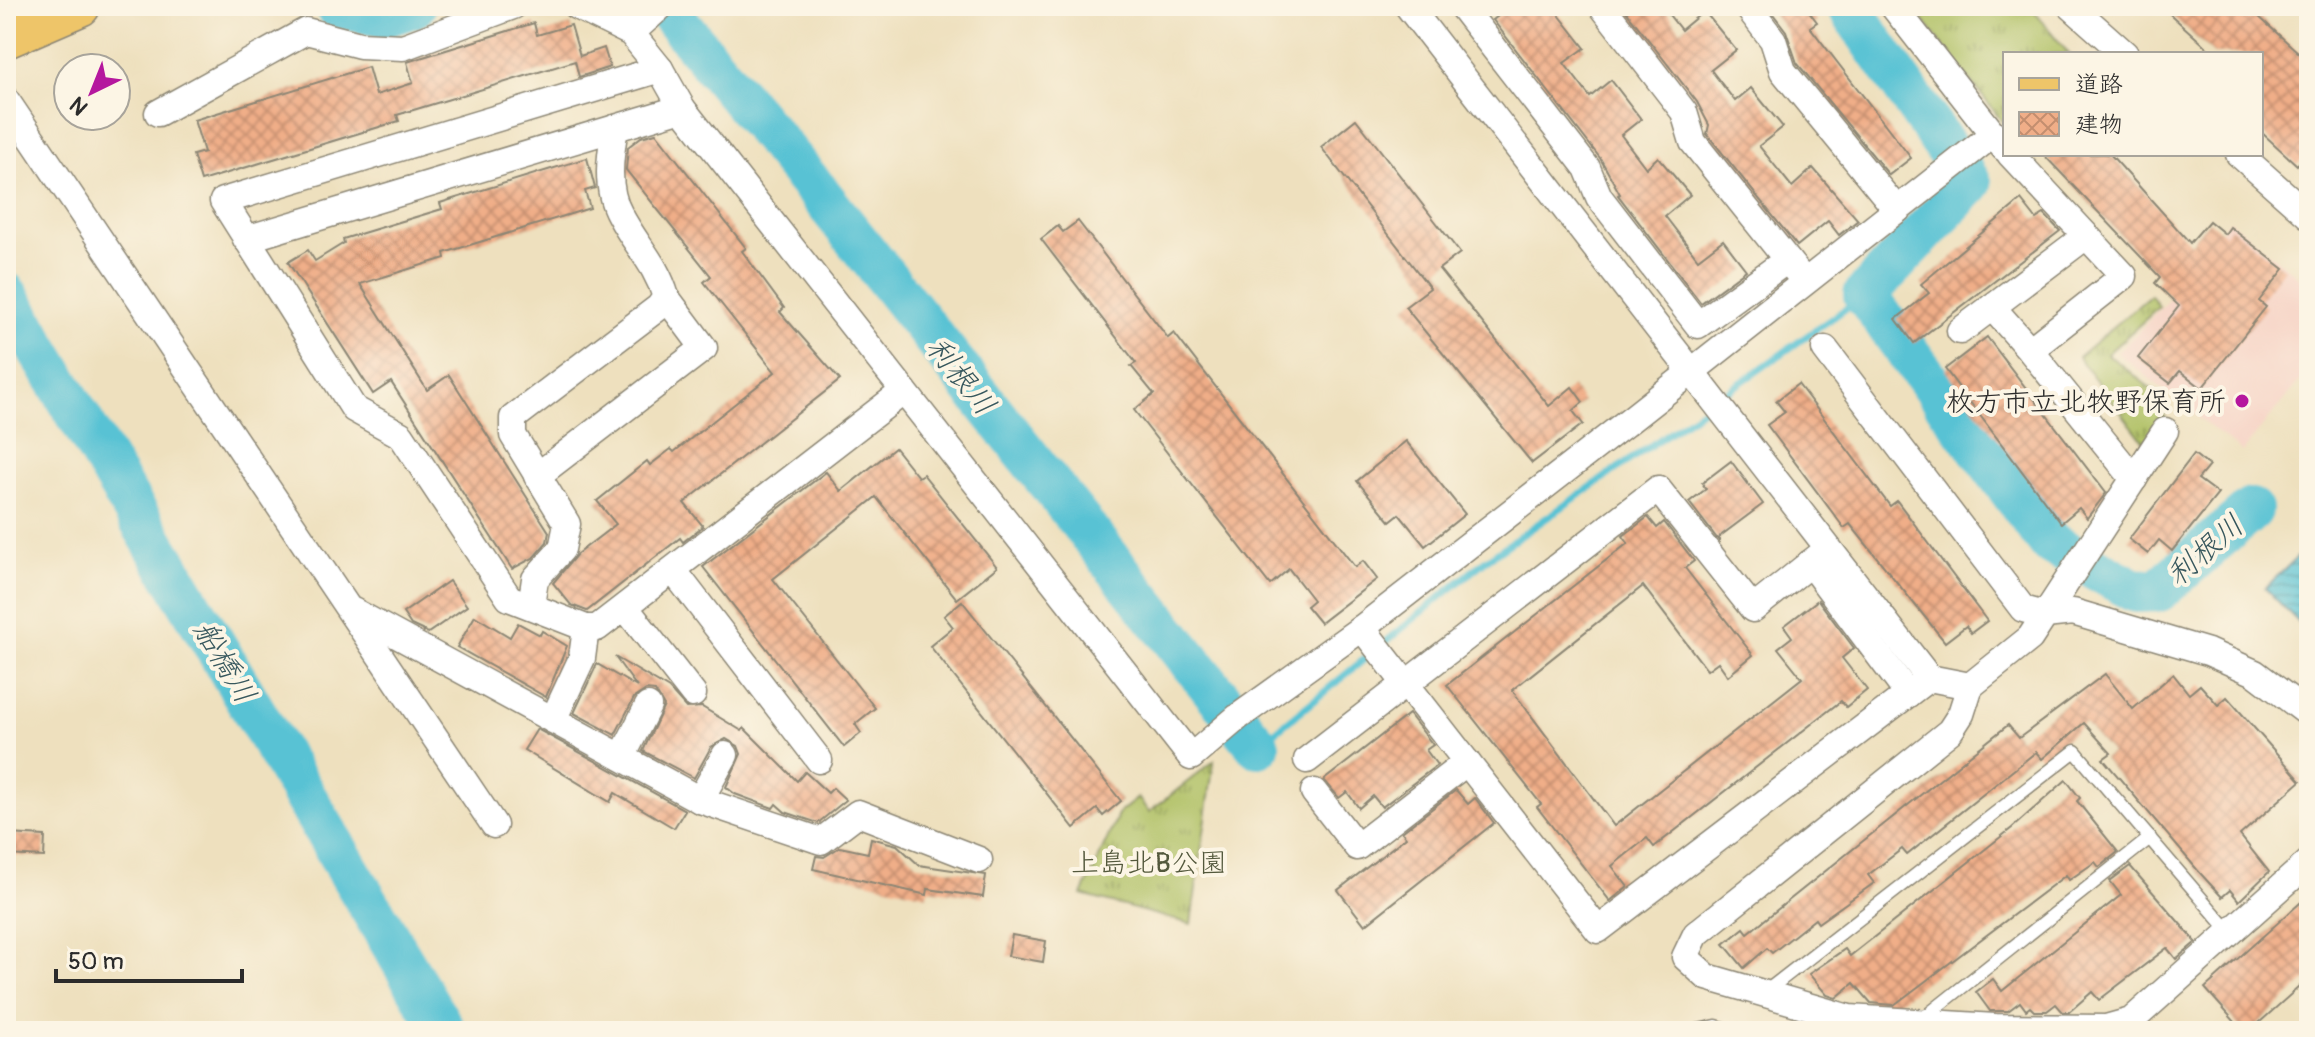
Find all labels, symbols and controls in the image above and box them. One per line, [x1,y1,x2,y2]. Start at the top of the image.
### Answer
north arrow [52,52,132,132]
legend [2003,52,2263,156]
text: 道路 [2075,70,2123,99]
text: N [64,90,94,121]
text: 建物 [2075,110,2123,139]
water label: 利根川 [918,330,1003,423]
place label: 枚方市立北牧野保育所 [1946,385,2226,420]
marker: 枚方市立北牧野保育所 [2233,392,2251,410]
water label: 利根川 [2159,507,2251,594]
water label: 船橋川 [186,614,264,710]
park label: 上島北B公園 [1071,846,1227,881]
scale bar [56,933,242,983]
text: 50 m [68,947,124,976]

